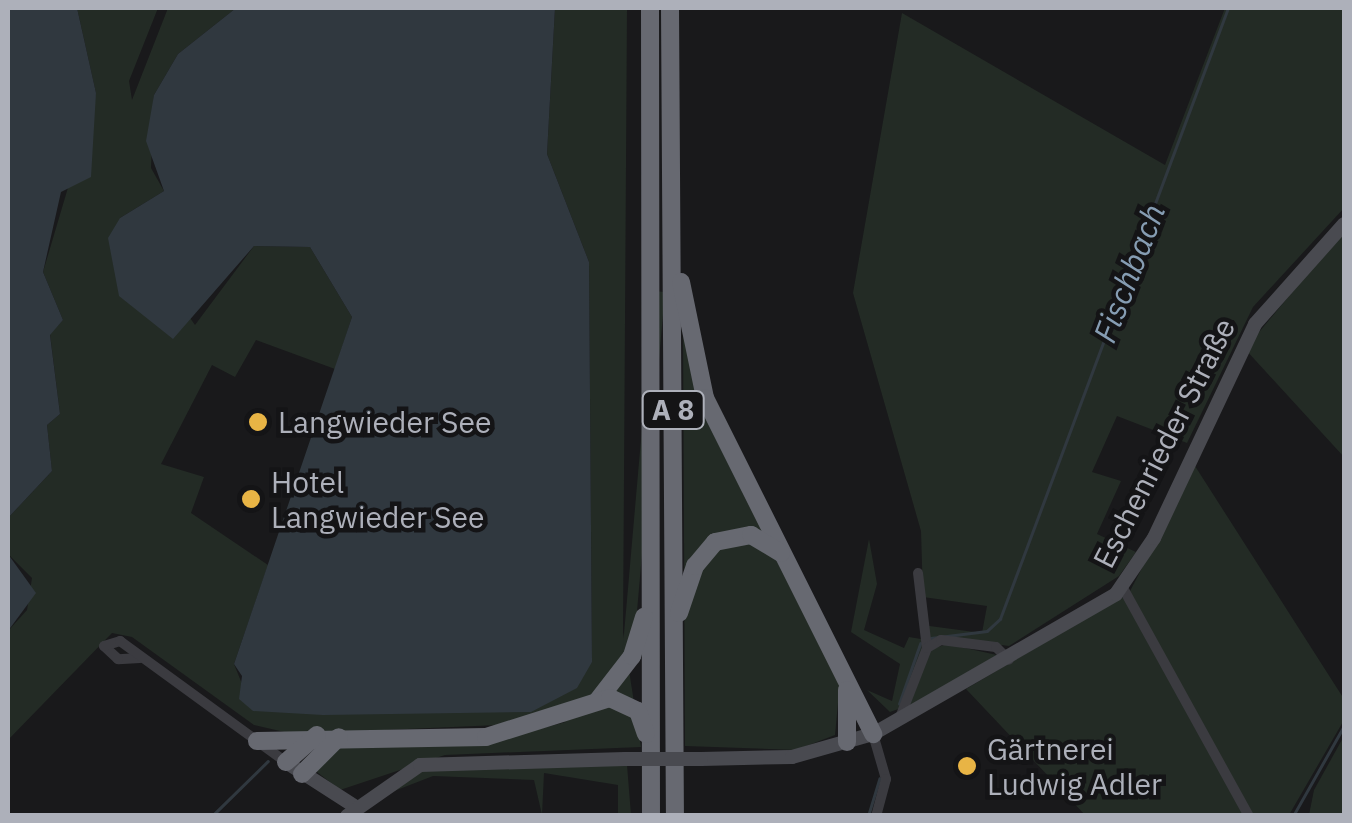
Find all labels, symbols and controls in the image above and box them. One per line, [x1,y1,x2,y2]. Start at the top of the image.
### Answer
water label: Fischbach [1085,198,1173,348]
street label: Eschenrieder Straße [1085,312,1243,574]
road number: A 8 [640,387,706,433]
place label: Langwieder See [278,404,491,440]
marker: Langwieder See [247,411,269,433]
place label: Hotel Langwieder See [271,464,484,534]
marker: Hotel Langwieder See [240,488,262,510]
place label: Gärtnerei Ludwig Adler [987,731,1162,802]
marker: Gärtnerei Ludwig Adler [956,755,978,777]

